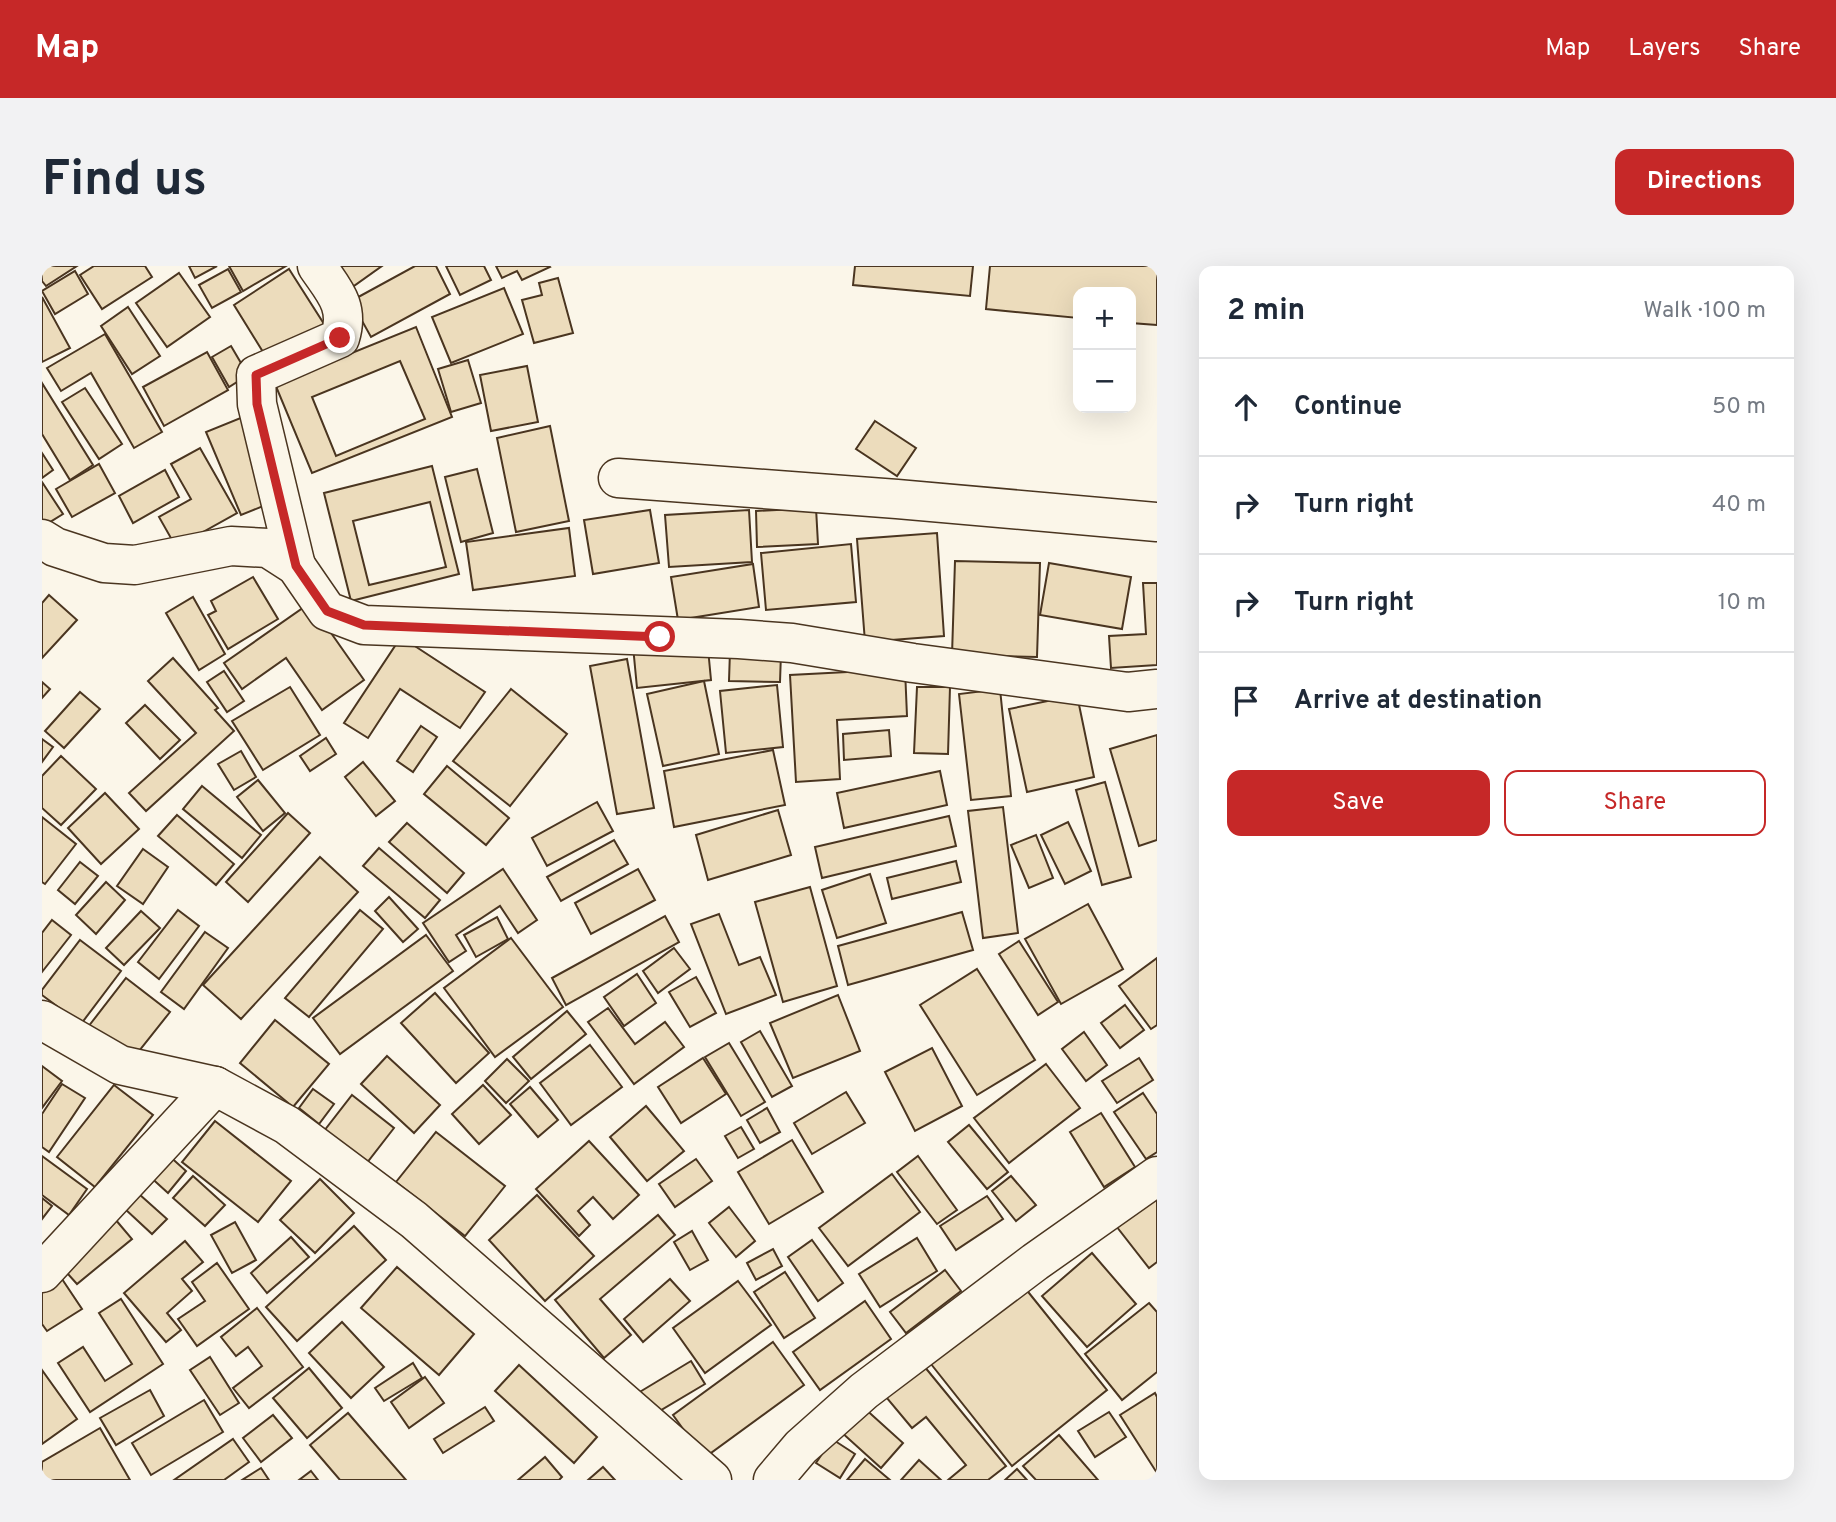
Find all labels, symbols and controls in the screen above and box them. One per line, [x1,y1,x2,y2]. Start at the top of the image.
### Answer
text: Map [35,28,99,70]
text: Map [1545,34,1590,64]
text: Layers [1628,34,1700,64]
text: Share [1738,34,1801,64]
button: Directions [1615,149,1794,215]
text: Find us [42,151,207,213]
map controls [1073,287,1136,413]
button: + [1073,287,1136,350]
text: 2 min [1227,293,1305,330]
text: Walk · 100 m [1643,297,1766,326]
route end [324,322,355,353]
button: − [1073,350,1136,413]
icon: ahead [1227,388,1265,426]
text: Continue [1294,391,1402,424]
text: 50 m [1712,393,1766,422]
icon: right [1227,486,1265,524]
text: Turn right [1294,489,1414,522]
text: 40 m [1712,491,1766,520]
icon: right [1227,584,1265,622]
text: Turn right [1294,587,1414,620]
text: 10 m [1718,589,1766,618]
route start [644,621,675,652]
icon: arrive [1227,682,1265,720]
text: Arrive at destination [1294,685,1542,718]
button: Save [1227,770,1490,836]
button: Share [1504,770,1766,836]

